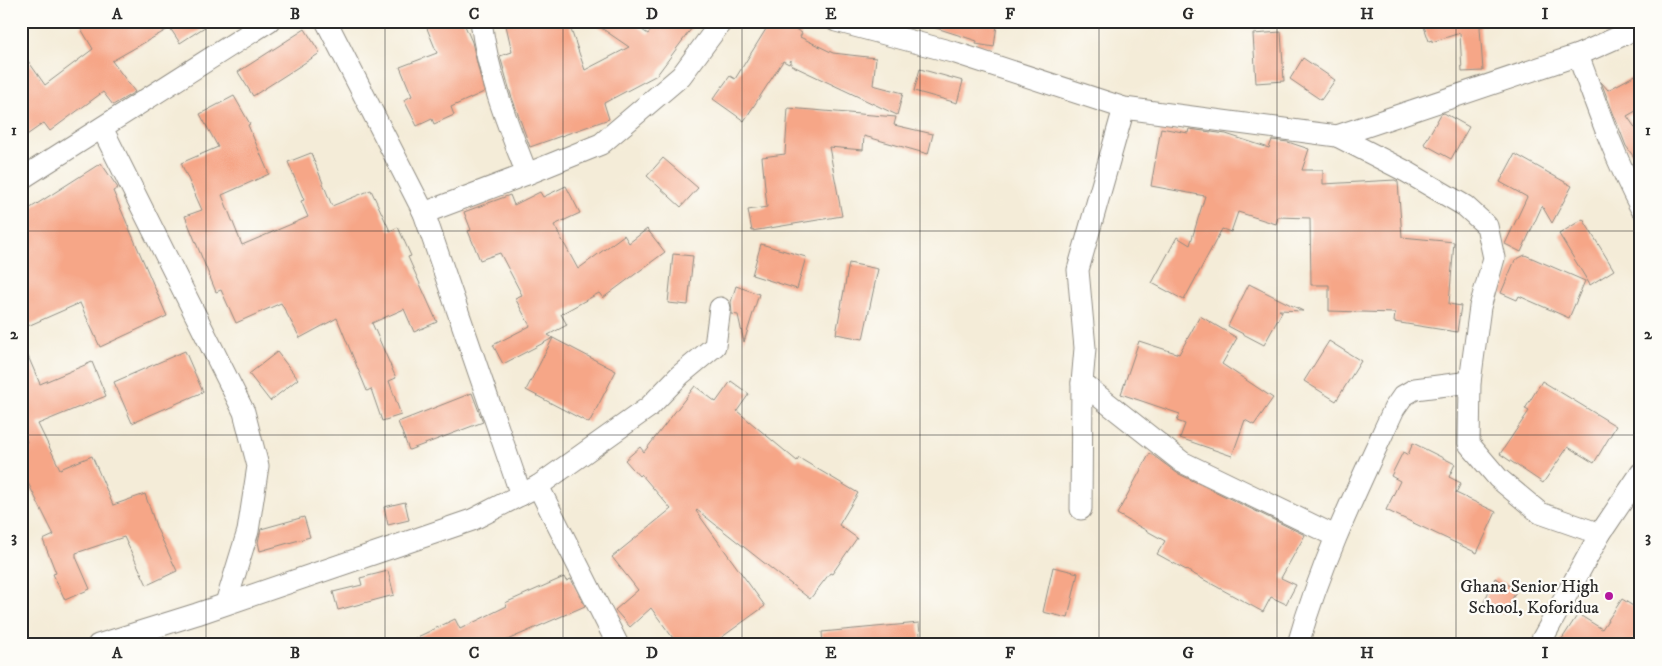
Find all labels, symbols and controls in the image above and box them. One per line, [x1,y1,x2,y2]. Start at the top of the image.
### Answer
text: A [111,4,123,24]
text: B [290,4,300,24]
text: C [469,4,479,24]
text: D [646,4,658,24]
text: E [825,4,837,24]
text: F [1005,4,1015,24]
text: G [1182,4,1194,24]
text: H [1360,4,1374,24]
text: I [1542,4,1549,24]
text: 1 [11,120,17,140]
text: 1 [1645,120,1651,140]
text: 2 [10,324,19,344]
text: 2 [1644,324,1653,344]
text: 3 [11,527,17,547]
text: 3 [1645,527,1651,547]
place label: Ghana Senior High School, Koforidua [1460,576,1600,619]
marker: Ghana Senior High School, Koforidua [1603,590,1615,602]
text: A [111,643,123,663]
text: B [290,643,300,663]
text: C [469,643,479,663]
text: D [646,643,658,663]
text: E [825,643,837,663]
text: F [1005,643,1015,663]
text: G [1182,643,1194,663]
text: H [1360,643,1374,663]
text: I [1542,643,1549,663]

